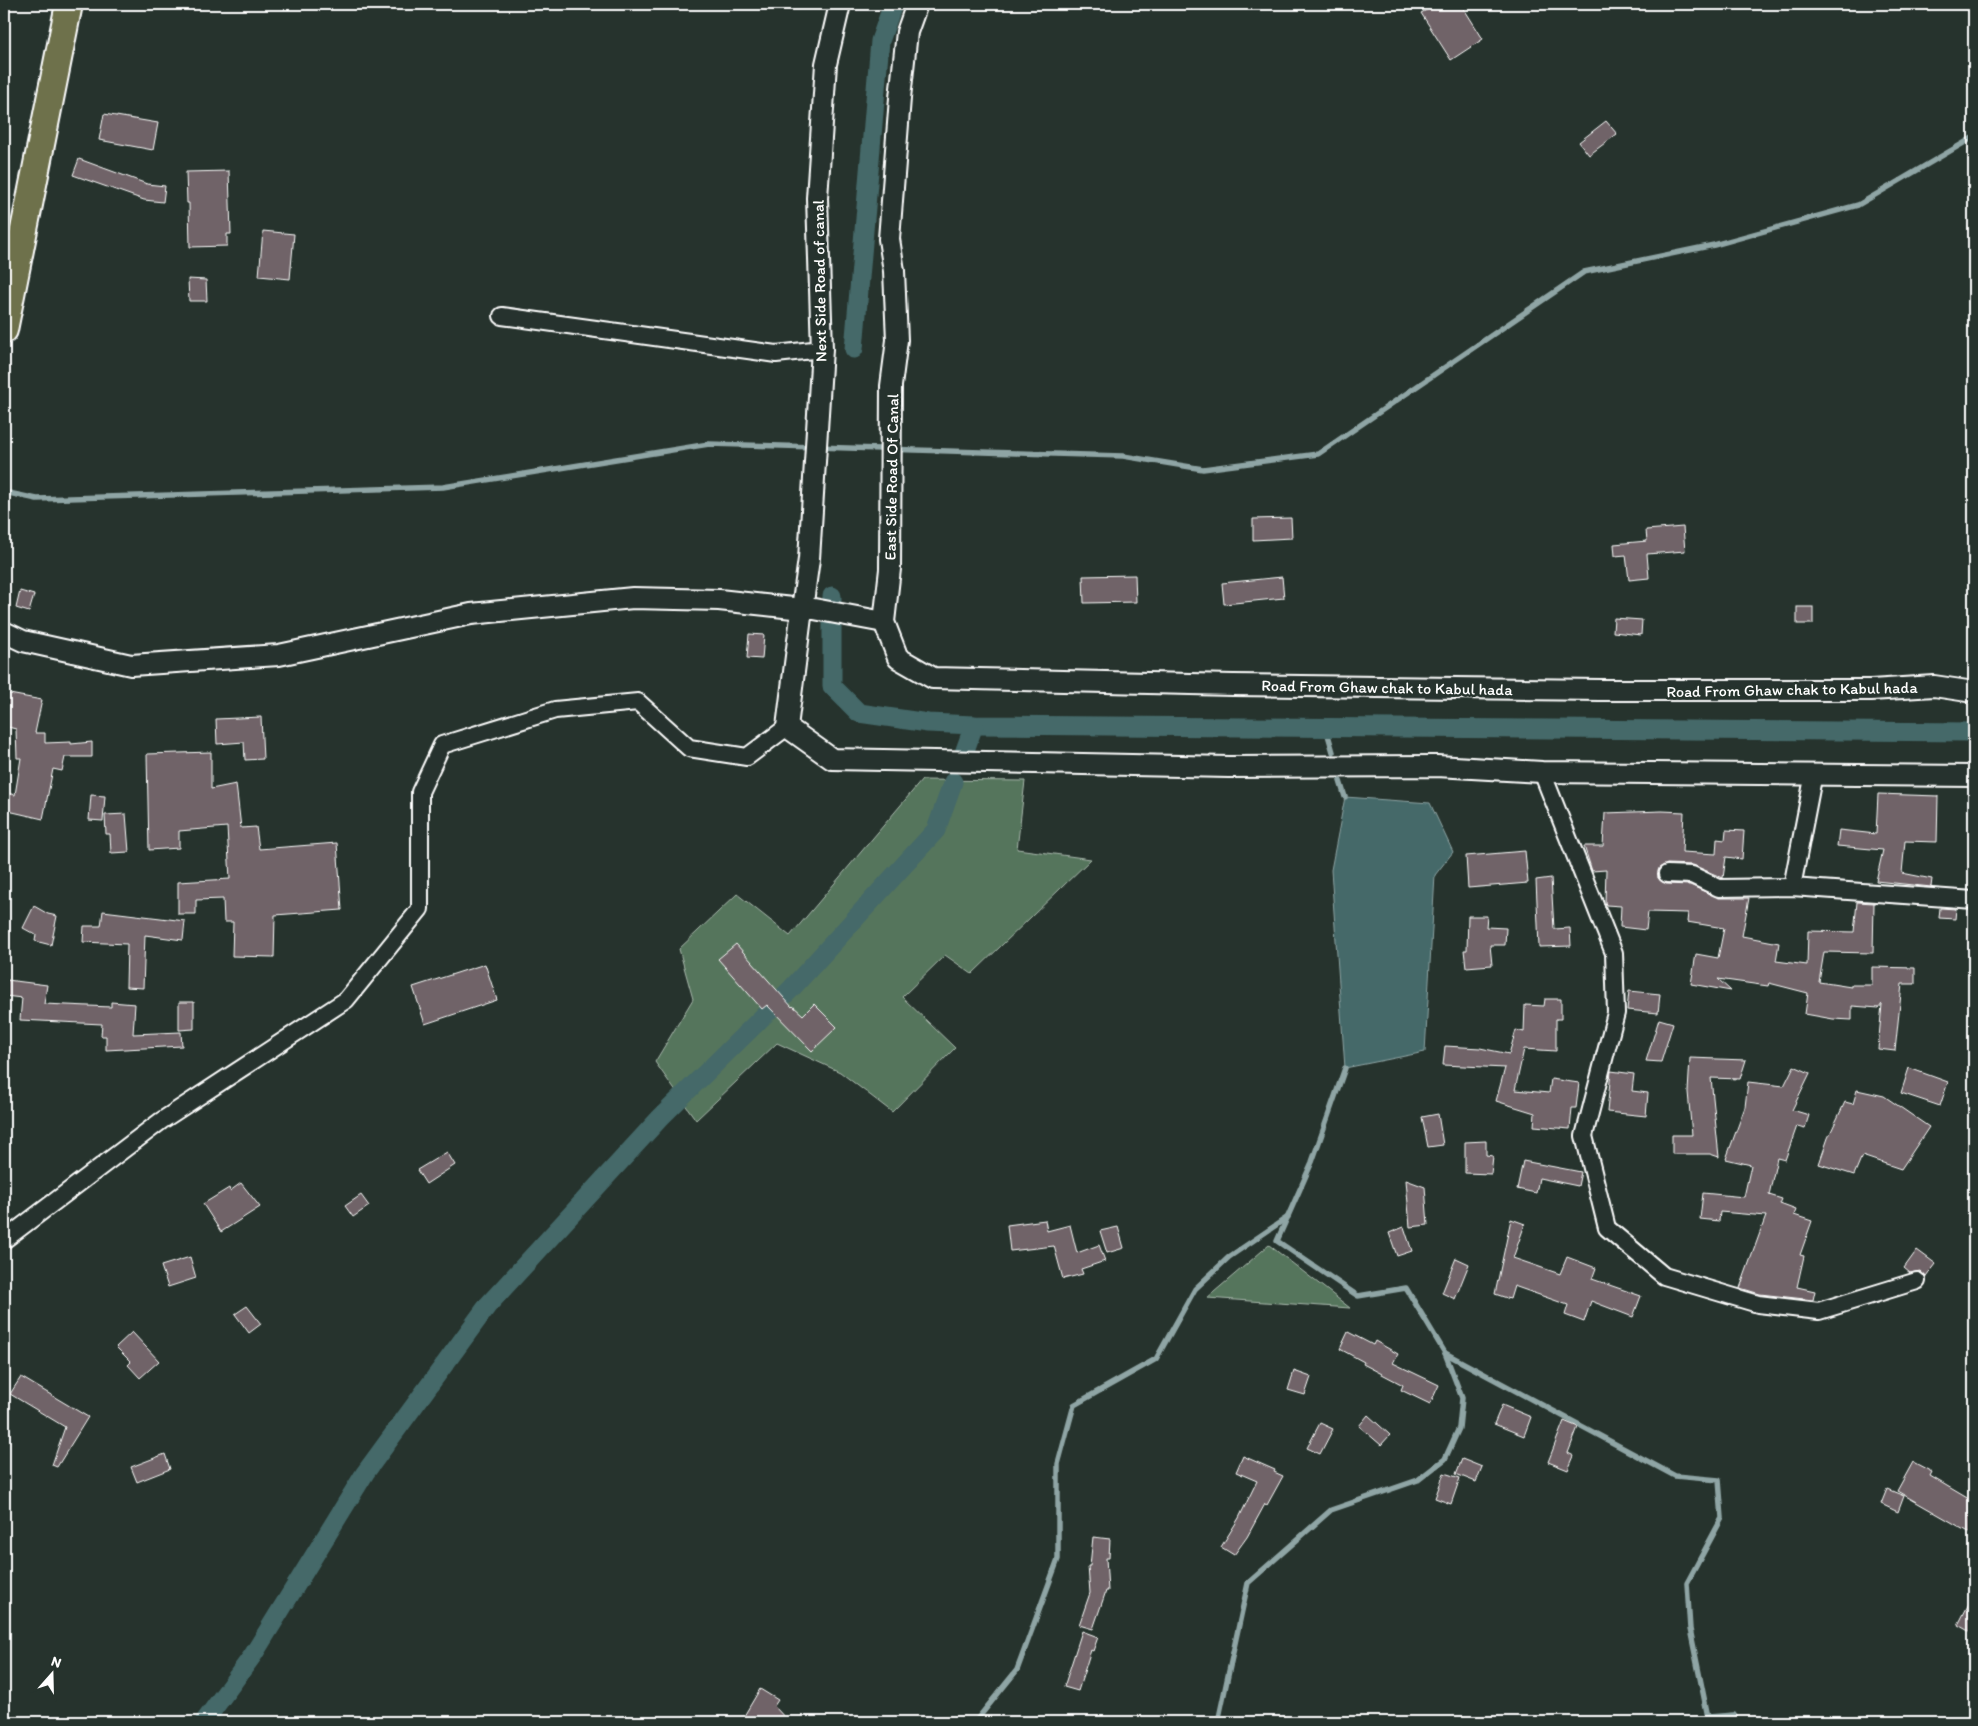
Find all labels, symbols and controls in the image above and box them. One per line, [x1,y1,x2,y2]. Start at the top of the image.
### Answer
street label: Next Side Road of canal [809,199,830,362]
street label: East Side Road Of Canal [881,393,902,561]
street label: Road From Ghaw chak to Kabul hada [1261,676,1513,699]
street label: Road From Ghaw chak to Kabul hada [1666,678,1918,701]
north arrow [28,1648,78,1698]
text: N [49,1653,64,1672]

